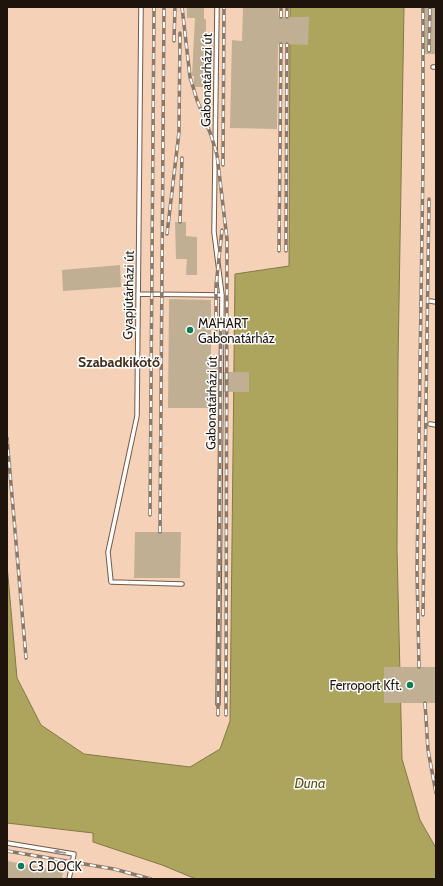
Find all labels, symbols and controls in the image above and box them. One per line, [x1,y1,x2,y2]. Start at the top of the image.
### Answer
street label: Gabonatárházi út [197,32,215,127]
street label: Gyapjútárházi út [119,250,138,340]
place label: MAHART Gabonatárház [198,315,275,346]
marker: MAHART Gabonatárház [185,325,195,335]
district label: Szabadkikötő [78,353,160,371]
street label: Gabonatárházi út [202,355,220,450]
place label: Ferroport Kft. [329,677,402,693]
marker: Ferroport Kft. [405,680,415,690]
water label: Duna [294,774,326,792]
one-way arrow [54,848,67,854]
place label: C3 DOCK [29,858,82,874]
marker: C3 DOCK [16,861,26,871]

